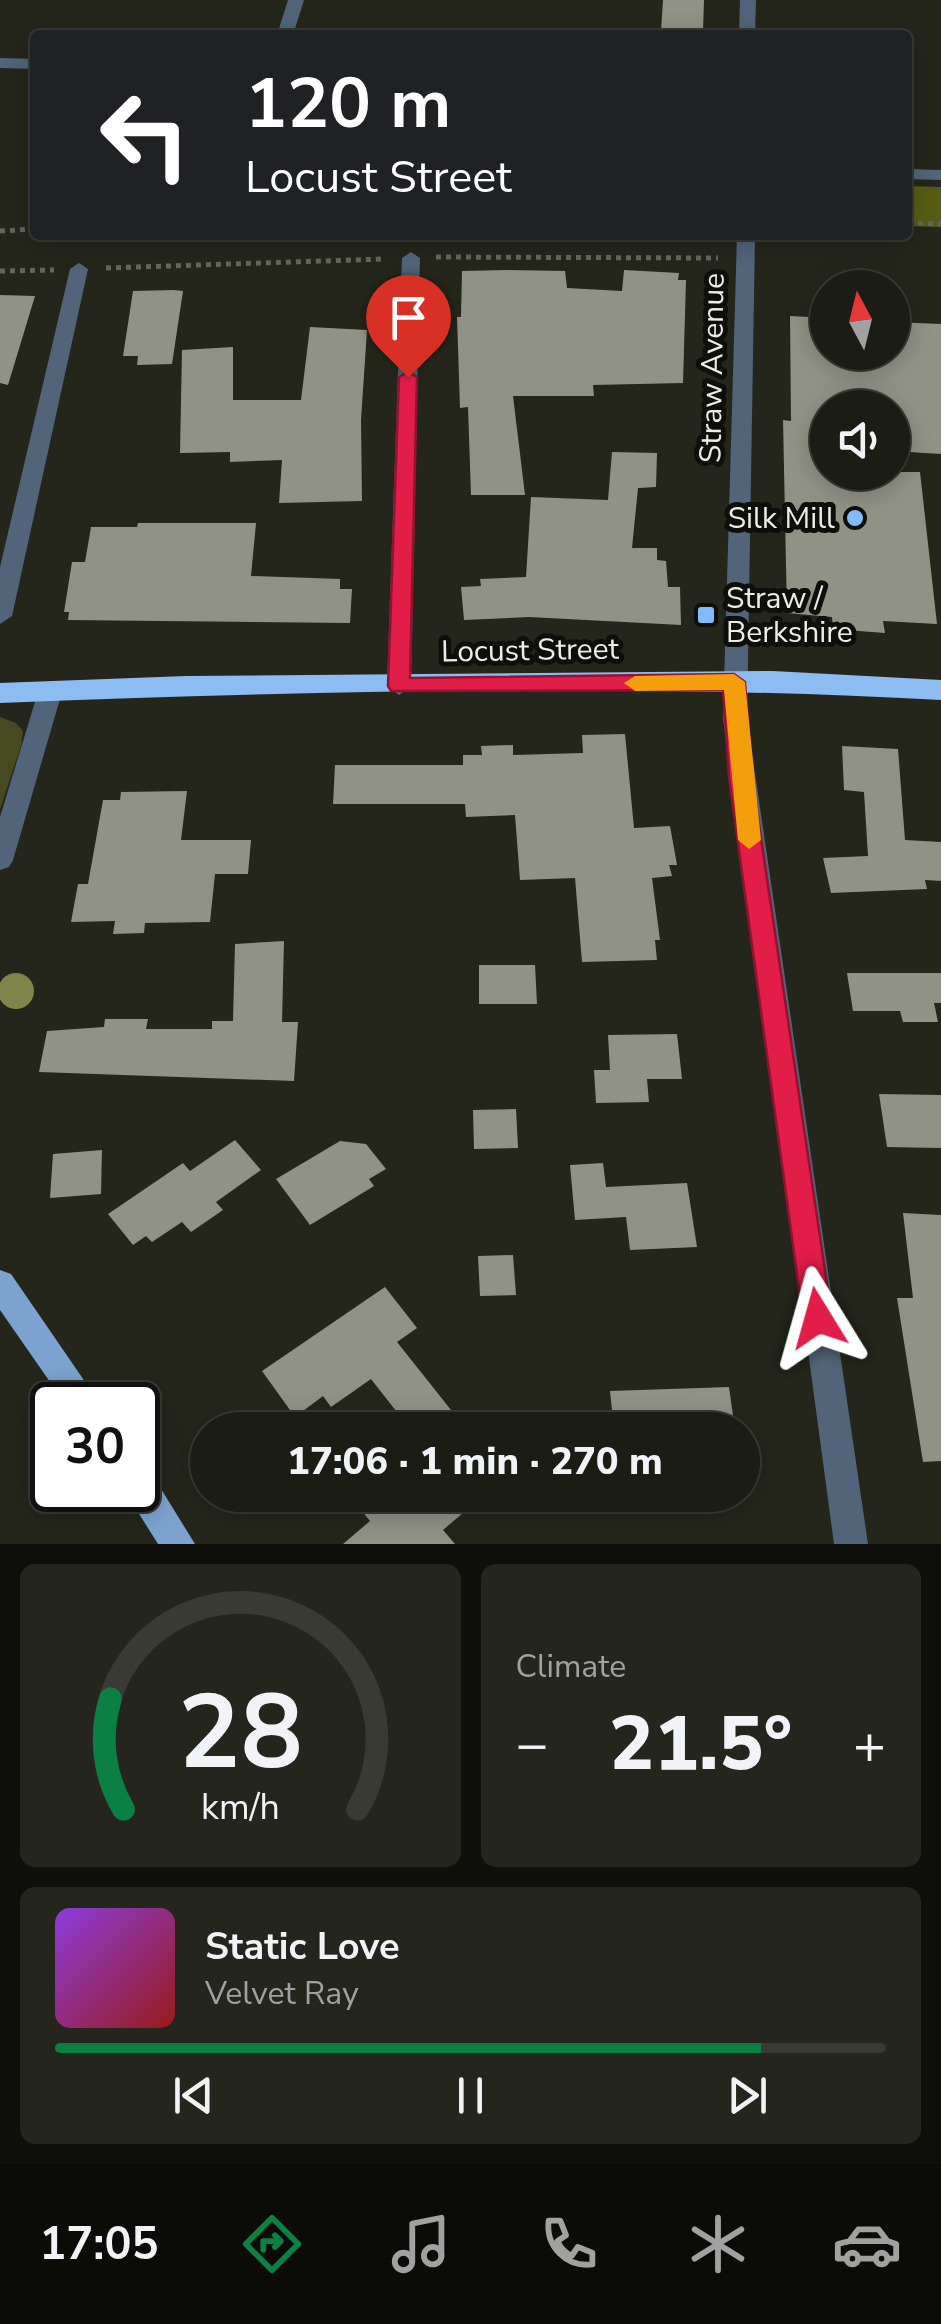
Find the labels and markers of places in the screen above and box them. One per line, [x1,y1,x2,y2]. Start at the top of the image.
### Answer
pin [366,275,451,378]
place label: Silk Mill [728,498,835,539]
marker: Silk Mill [844,507,866,529]
place label: Straw / Berkshire [726,578,853,653]
marker: Straw / Berkshire [695,604,717,626]

